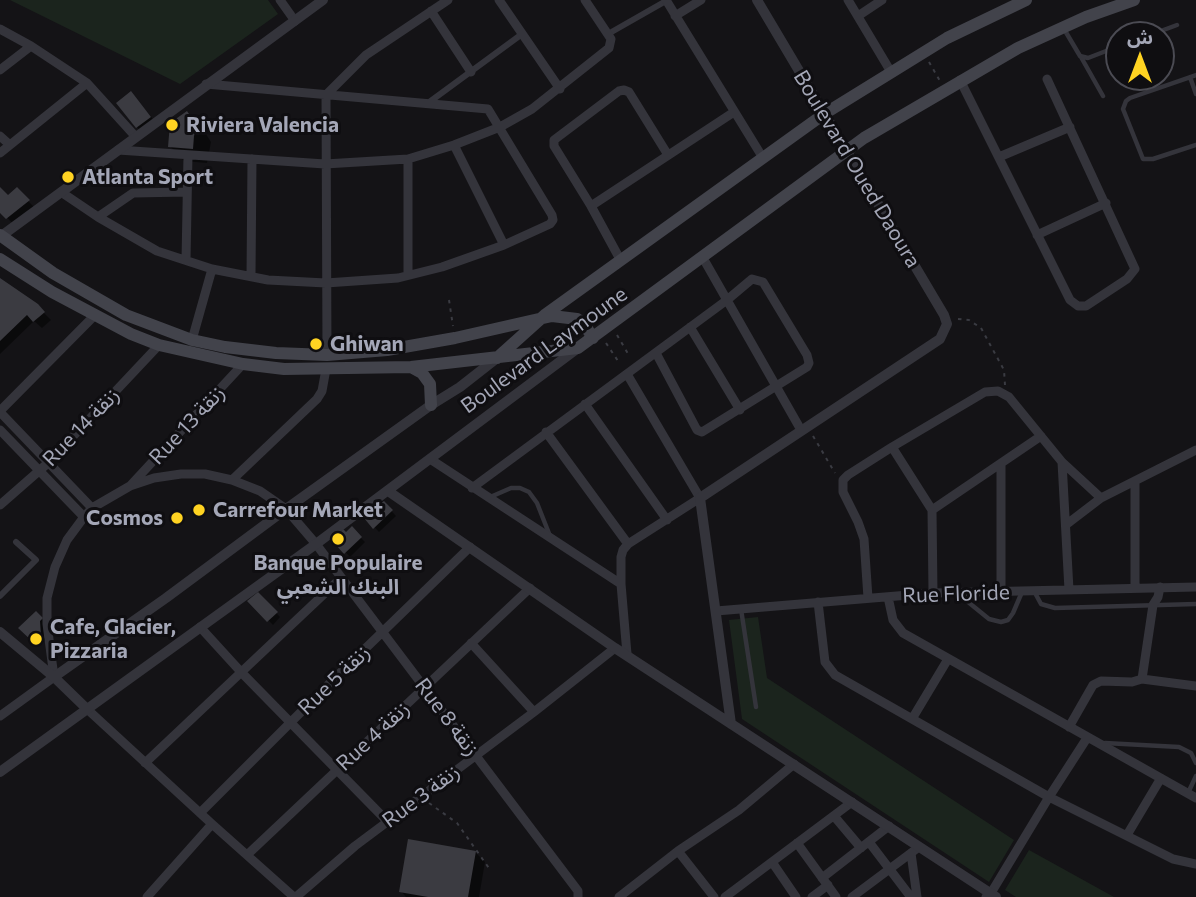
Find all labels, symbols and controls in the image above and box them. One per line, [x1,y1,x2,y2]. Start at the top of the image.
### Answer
north arrow [1105,21,1175,91]
text: ش [1127,25,1153,48]
street label: Boulevard Oued Daoura [788,66,926,272]
place label: Riviera Valencia [186,112,339,138]
marker: Riviera Valencia [164,117,180,133]
place label: Atlanta Sport [82,164,213,190]
marker: Atlanta Sport [60,169,76,185]
street label: Boulevard Laymoune [456,281,632,419]
place label: Ghiwan [330,331,404,357]
marker: Ghiwan [308,336,324,352]
street label: Rue 13 زنقة [144,380,230,470]
street label: Rue 14 زنقة [37,382,125,472]
place label: Carrefour Market [213,497,383,523]
marker: Carrefour Market [191,502,207,518]
place label: Cosmos [86,505,163,531]
marker: Cosmos [169,510,185,526]
marker: Banque Populaire البنك الشعبي [330,531,346,547]
place label: Banque Populaire البنك الشعبي [254,550,422,600]
street label: Rue Floride [902,580,1010,608]
place label: Cafe, Glacier, Pizzaria [50,614,176,664]
marker: Cafe, Glacier, Pizzaria [28,631,44,647]
street label: Rue 5 زنقة [293,640,375,720]
street label: Rue 8 زنقة [410,673,484,761]
street label: Rue 4 زنقة [331,696,415,776]
street label: Rue 3 زنقة [377,759,465,833]

